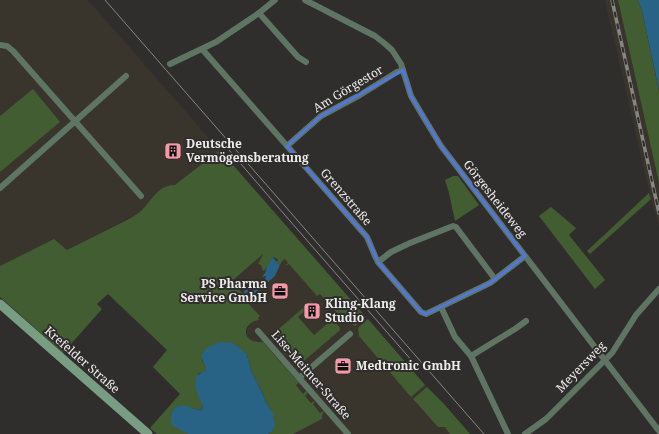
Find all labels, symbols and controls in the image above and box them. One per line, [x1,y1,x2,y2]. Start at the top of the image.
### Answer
street label: Am Görgestor [309,61,386,116]
place label: Deutsche Vermögensberatung [186,135,309,166]
building icon: Deutsche Vermögensberatung [163,141,183,161]
street label: Görgesheideweg [460,156,531,242]
street label: Grenzstraße [317,164,376,229]
place label: PS Pharma Service GmbH [180,275,267,306]
office icon: PS Pharma Service GmbH [270,281,290,301]
place label: Kling-Klang Studio [325,295,396,326]
building icon: Kling-Klang Studio [302,301,322,321]
street label: Krefelder Straße [41,322,124,397]
street label: Lise-Meitner-Straße [268,326,355,423]
street label: Meyersweg [552,337,610,396]
office icon: Medtronic GmbH [333,356,353,376]
place label: Medtronic GmbH [356,357,461,374]

